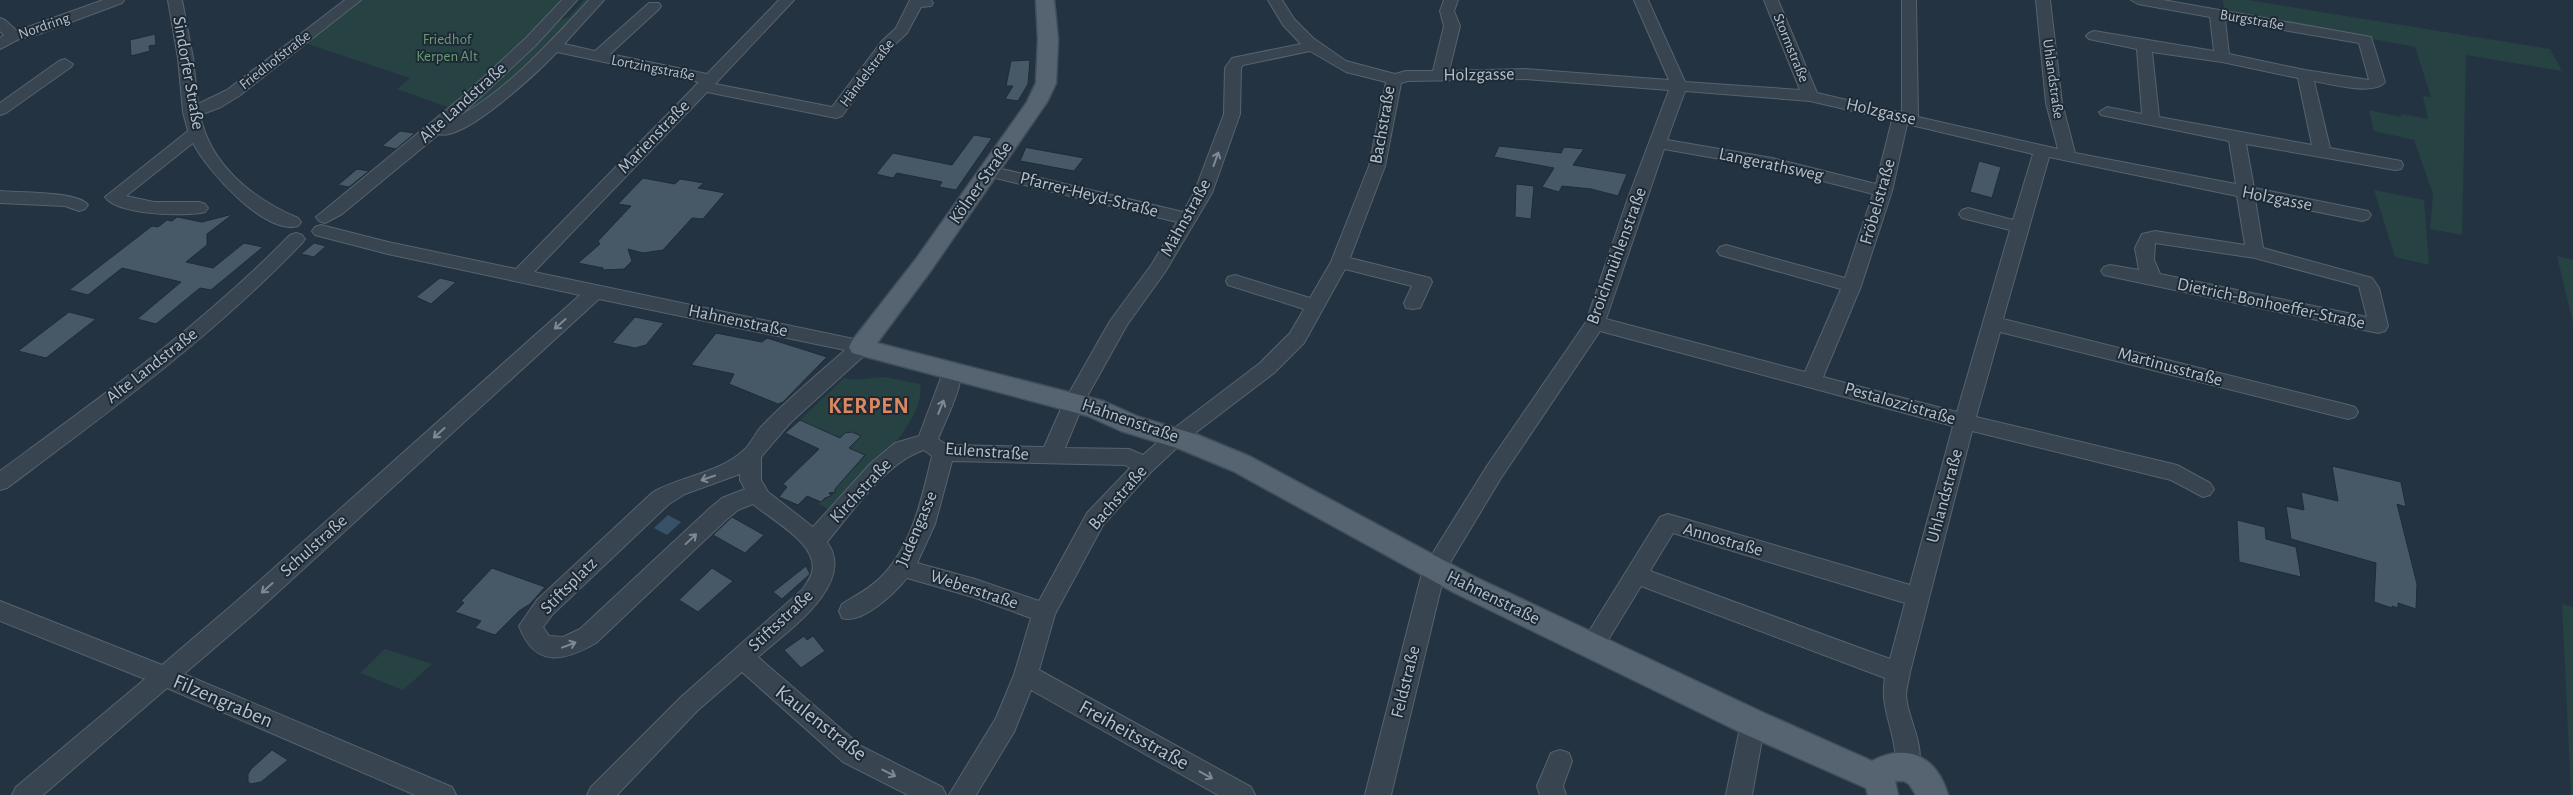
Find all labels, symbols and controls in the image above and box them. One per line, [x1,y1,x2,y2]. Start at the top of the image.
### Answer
street label: Burgstraße [2219,7,2285,33]
street label: Nordring [16,10,72,42]
street label: Stormstraße [1770,11,1812,85]
street label: Sindorfer Straße [169,15,207,131]
street label: Friedhofstraße [237,28,313,92]
park label: Friedhof Kerpen Alt [416,32,478,64]
street label: Händelstraße [837,36,897,109]
street label: Uhlandstraße [2040,38,2066,120]
street label: Lortzingstraße [610,53,696,83]
street label: Alte Landstraße [416,59,510,147]
street label: Holzgasse [1443,65,1515,85]
street label: Bachstraße [1367,85,1399,165]
street label: Holzgasse [1844,95,1918,129]
street label: Marienstraße [615,97,693,177]
street label: Kölner Straße [946,139,1016,227]
street label: Langerathsweg [1717,145,1825,185]
one-way arrow [1212,152,1221,167]
street label: Fröbelstraße [1857,157,1899,247]
street label: Pfarrer-Heyd-Straße [1018,169,1160,221]
street label: Mähnstraße [1157,176,1215,260]
street label: Holzgasse [2240,183,2314,215]
street label: Broichmühlenstraße [1584,185,1650,327]
street label: Dietrich-Bonhoeffer-Straße [2175,275,2367,333]
street label: Hahnenstraße [687,302,789,340]
one-way arrow [554,318,567,329]
street label: Alte Landstraße [103,325,201,407]
street label: Martinusstraße [2116,344,2224,390]
street label: Pestalozzistraße [1843,380,1957,428]
district label: KERPEN [828,395,910,417]
street label: Hahnenstraße [1079,396,1181,446]
one-way arrow [936,400,946,415]
one-way arrow [433,427,446,438]
street label: Eulenstraße [944,440,1030,464]
street label: Uhlandstraße [1924,447,1966,545]
street label: Kirchstraße [827,455,895,527]
street label: Bachstraße [1085,462,1151,534]
one-way arrow [701,474,716,483]
street label: Judengasse [893,489,941,569]
street label: Schulstraße [277,512,351,580]
street label: Annostraße [1681,520,1765,560]
one-way arrow [685,533,697,545]
street label: Stiftsplatz [537,554,601,618]
street label: Weberstraße [928,567,1020,613]
street label: Hahnenstraße [1444,568,1542,628]
one-way arrow [260,582,273,594]
street label: Stiftsstraße [745,587,817,655]
one-way arrow [561,640,576,649]
street label: Feldstraße [1388,644,1424,720]
street label: Filzengraben [170,671,276,731]
street label: Kaulenstraße [771,681,871,765]
street label: Freiheitsstraße [1076,696,1192,774]
one-way arrow [881,769,896,778]
one-way arrow [1199,770,1214,780]

